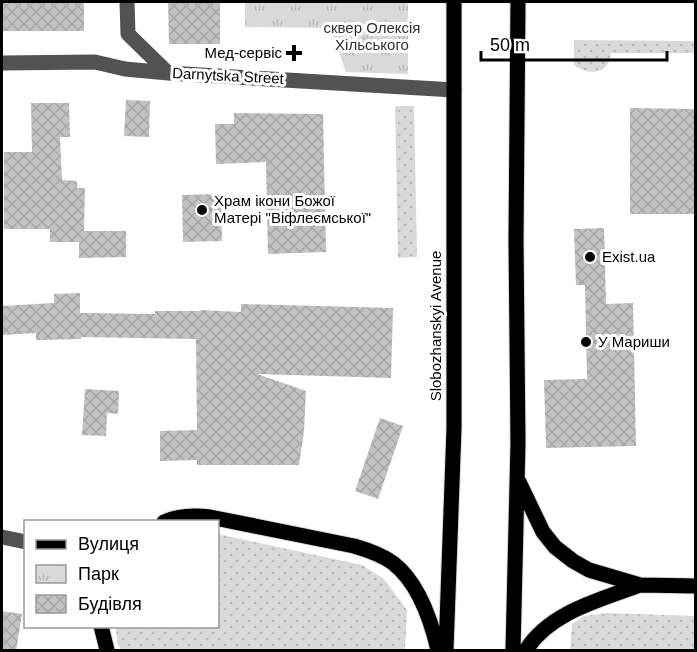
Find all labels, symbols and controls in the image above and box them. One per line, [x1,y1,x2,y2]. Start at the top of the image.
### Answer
park label: сквер Олексія Хільського [324,19,421,53]
scale bar [481,24,667,62]
text: 50 m [490,35,530,55]
place label: Мед-сервіс [205,44,282,61]
marker: Мед-сервіс [287,46,301,60]
street label: Darnytska Street [172,64,285,87]
place label: Храм ікони Божої Матері "Віфлеємської" [214,192,371,226]
marker: Храм ікони Божої Матері "Віфлеємської" [195,203,209,217]
place label: Exist.ua [602,248,656,265]
marker: Exist.ua [583,250,597,264]
street label: Slobozhanskyi Avenue [427,251,444,401]
place label: У Мариши [598,333,670,350]
marker: У Мариши [579,335,593,349]
legend [24,520,219,628]
text: Вулиця [78,534,139,554]
text: Парк [78,564,119,584]
text: Будівля [78,594,142,614]

